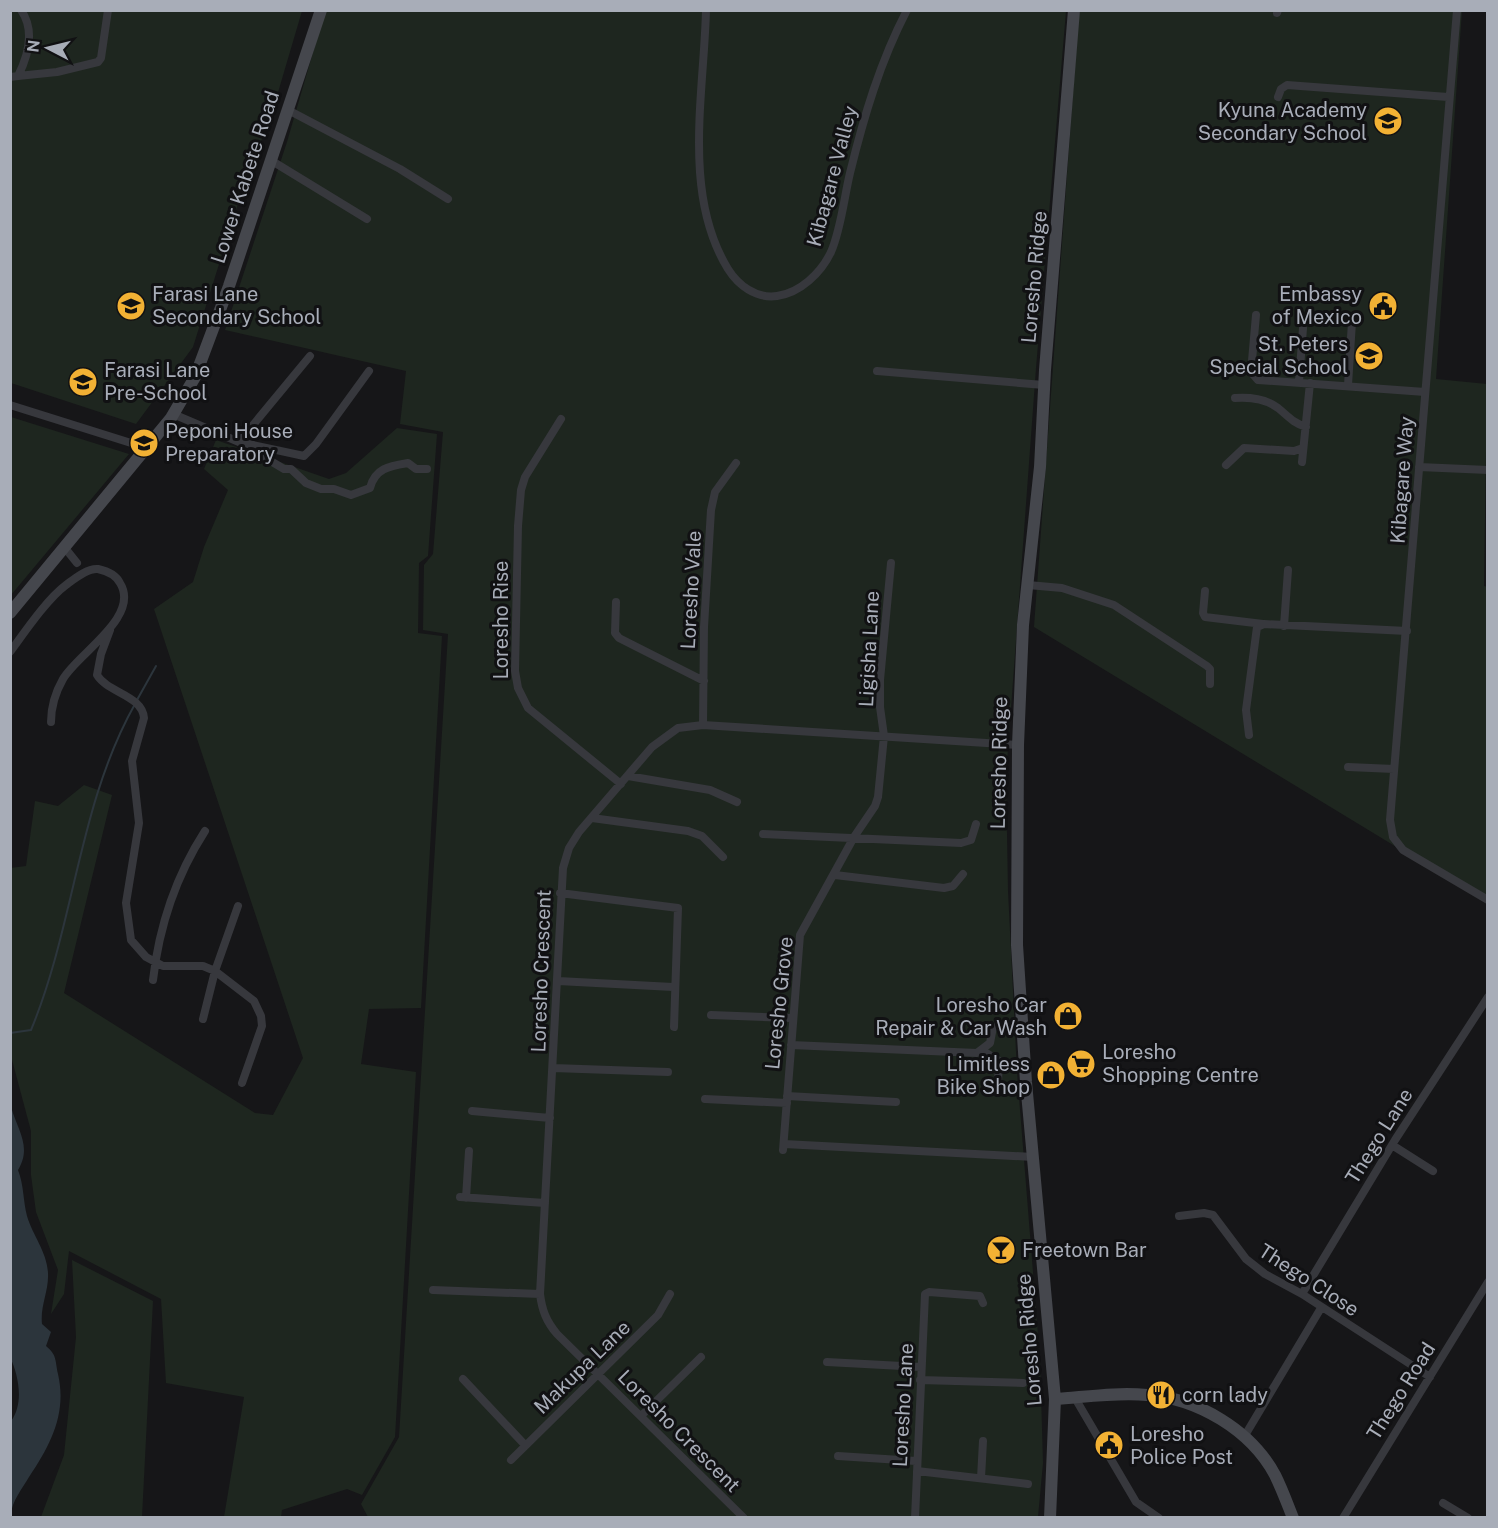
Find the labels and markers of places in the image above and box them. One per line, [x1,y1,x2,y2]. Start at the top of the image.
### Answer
place label: Kyuna Academy Secondary School [1198,98,1367,145]
school or university icon: Kyuna Academy Secondary School [1372,105,1404,137]
place label: Farasi Lane Secondary School [152,282,321,329]
place label: Embassy of Mexico [1272,282,1362,329]
school or university icon: Farasi Lane Secondary School [115,290,147,322]
public building icon: Embassy of Mexico [1367,290,1399,322]
place label: St. Peters Special School [1209,332,1348,379]
school or university icon: St. Peters Special School [1353,340,1385,372]
place label: Farasi Lane Pre-School [104,358,210,405]
school or university icon: Farasi Lane Pre-School [67,366,99,398]
place label: Peponi House Preparatory [165,419,293,466]
school or university icon: Peponi House Preparatory [128,427,160,459]
place label: Loresho Car Repair & Car Wash [875,993,1047,1040]
shop icon: Loresho Car Repair & Car Wash [1052,1000,1084,1032]
place label: Loresho Shopping Centre [1102,1040,1259,1087]
supermarket icon: Loresho Shopping Centre [1065,1048,1097,1080]
place label: Limitless Bike Shop [937,1052,1030,1099]
shop icon: Limitless Bike Shop [1035,1059,1067,1091]
bar icon: Freetown Bar [985,1234,1017,1266]
place label: Freetown Bar [1022,1238,1147,1262]
restaurant icon: corn lady [1145,1379,1177,1411]
place label: corn lady [1182,1383,1268,1407]
place label: Loresho Police Post [1130,1422,1233,1469]
public building icon: Loresho Police Post [1093,1429,1125,1461]

